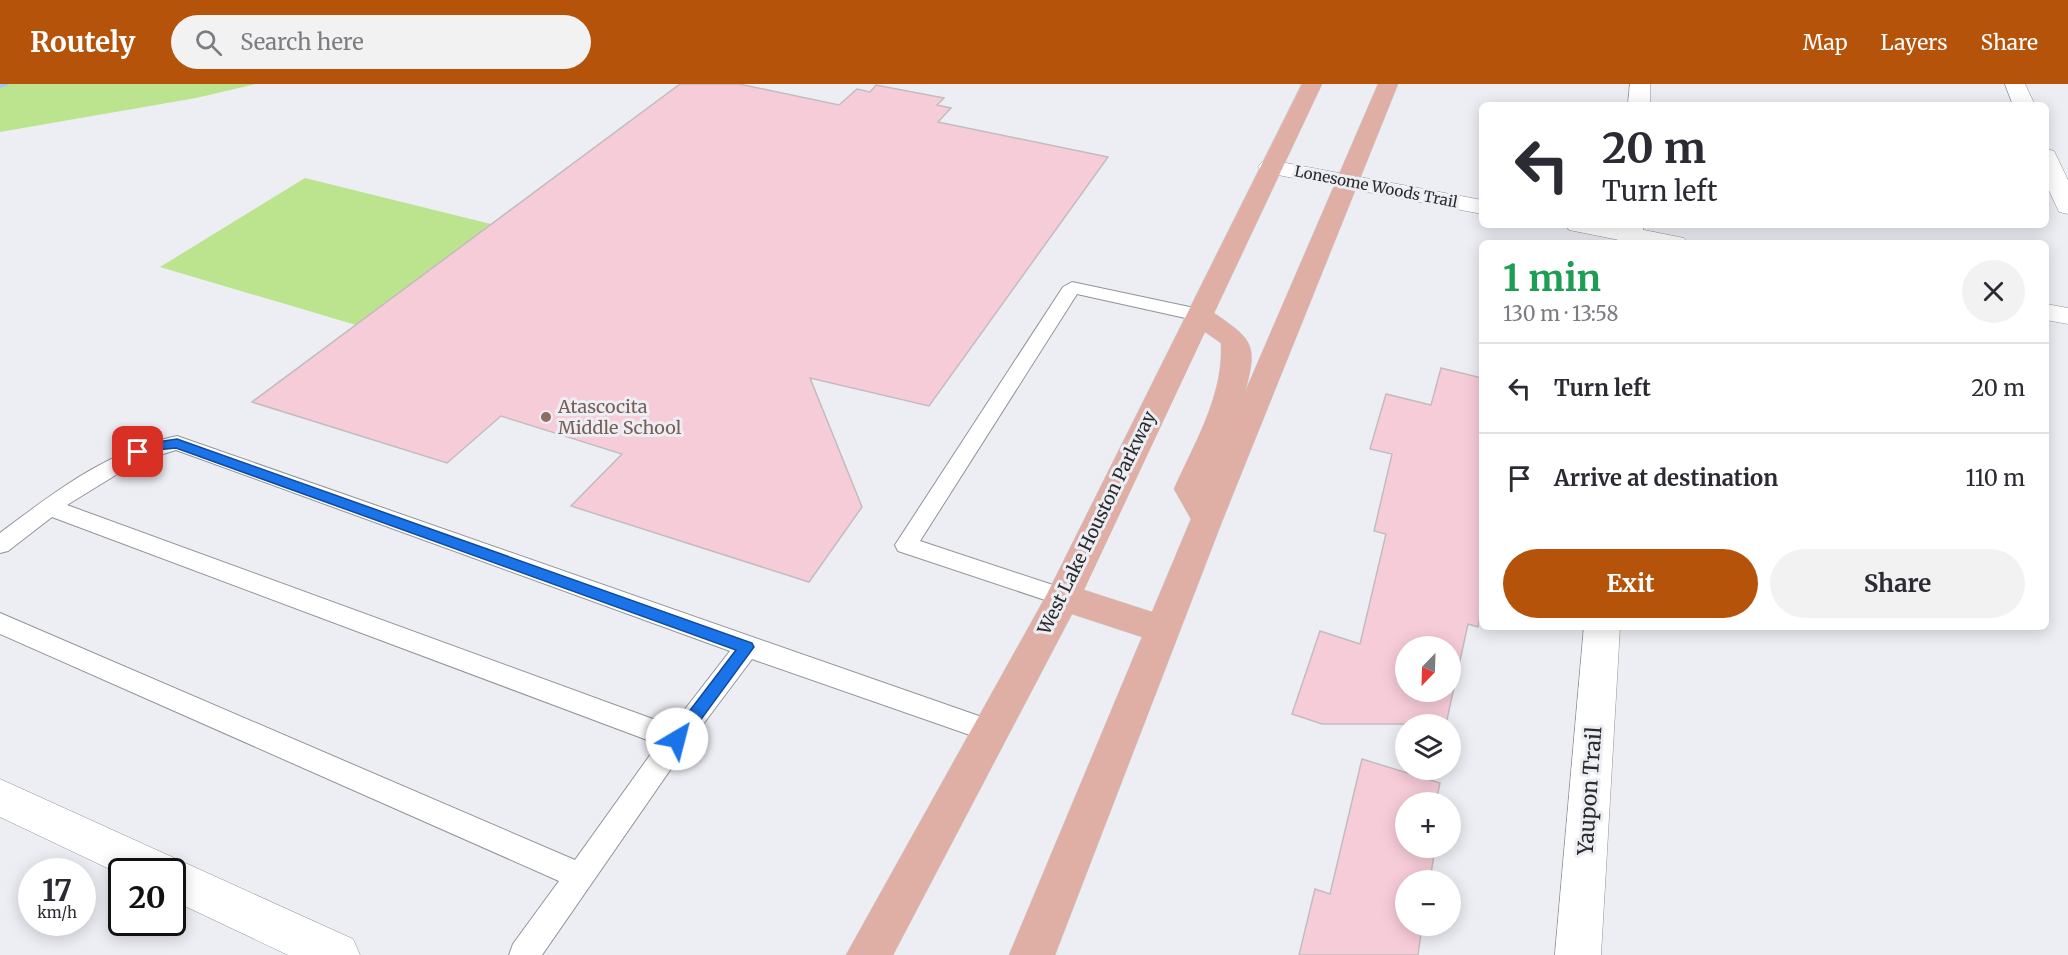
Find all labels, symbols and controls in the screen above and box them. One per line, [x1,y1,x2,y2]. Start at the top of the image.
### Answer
search box [171,15,591,69]
text: Routely [30,24,135,60]
icon: search [192,26,225,59]
text: Search here [240,28,364,56]
text: Map [1803,29,1848,56]
text: Layers [1881,29,1948,56]
text: Share [1981,29,2038,56]
text: 20 m [1602,122,1706,174]
icon: left [1503,126,1581,204]
street label: Lonesome Woods Trail [1293,161,1460,212]
text: Turn left [1602,174,1717,208]
text: 1 min [1503,256,1601,301]
button: close [1962,260,2025,323]
text: 130 m · 13:58 [1503,301,1619,326]
icon: left [1503,372,1536,405]
text: Turn left [1554,374,1651,402]
text: 20 m [1971,374,2025,402]
place label: Atascocita Middle School [557,395,682,439]
street label: West Lake Houston Parkway [1032,407,1161,639]
marker: Atascocita Middle School [539,410,553,424]
pin [112,426,163,477]
icon: arrive [121,435,154,468]
icon: arrive [1503,462,1536,495]
text: Arrive at destination [1554,464,1778,492]
text: 110 m [1966,464,2025,492]
button: Exit [1503,549,1758,618]
button: Share [1770,549,2025,618]
north arrow [1395,636,1461,702]
map controls [1395,636,1461,936]
position arrow [645,707,709,771]
button: layers [1395,714,1461,780]
street label: Yaupon Trail [1571,725,1608,857]
button: + [1395,792,1461,858]
speed limit sign: 20 [108,858,186,936]
button: − [1395,870,1461,936]
text: 17 [42,871,72,909]
text: km/h [37,903,77,922]

